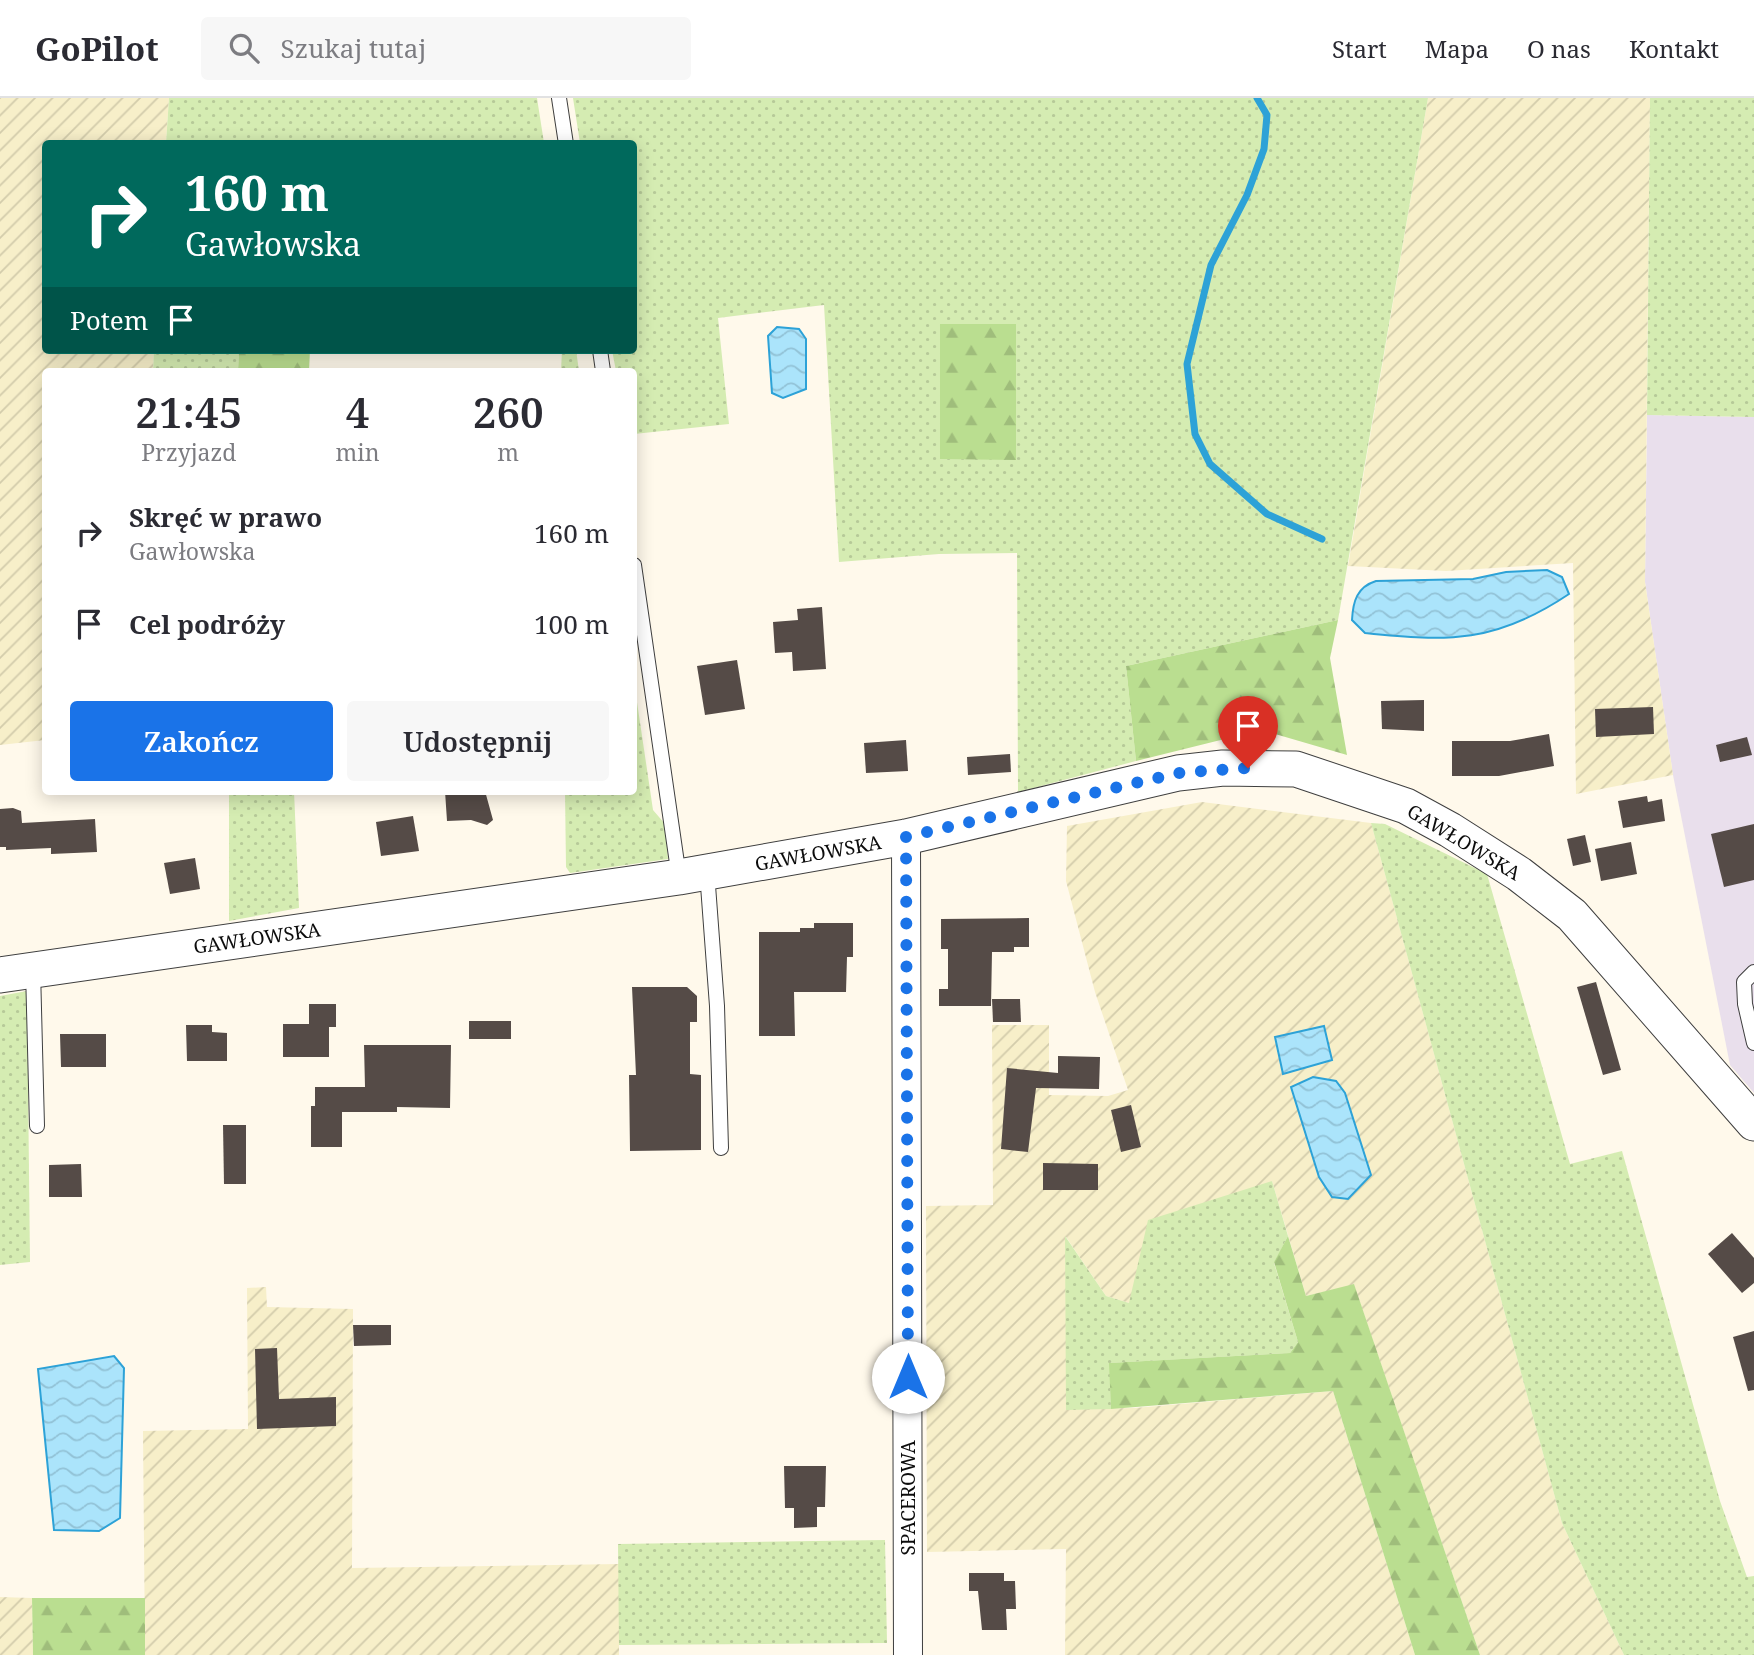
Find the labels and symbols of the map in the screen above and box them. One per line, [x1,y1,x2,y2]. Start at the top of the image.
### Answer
pin [1218,696,1278,768]
street label: GAWŁOWSKA [1402,798,1526,886]
street label: GAWŁOWSKA [753,829,884,877]
street label: GAWŁOWSKA [192,916,323,960]
position arrow [871,1340,945,1414]
street label: SPACEROWA [895,1440,921,1556]

